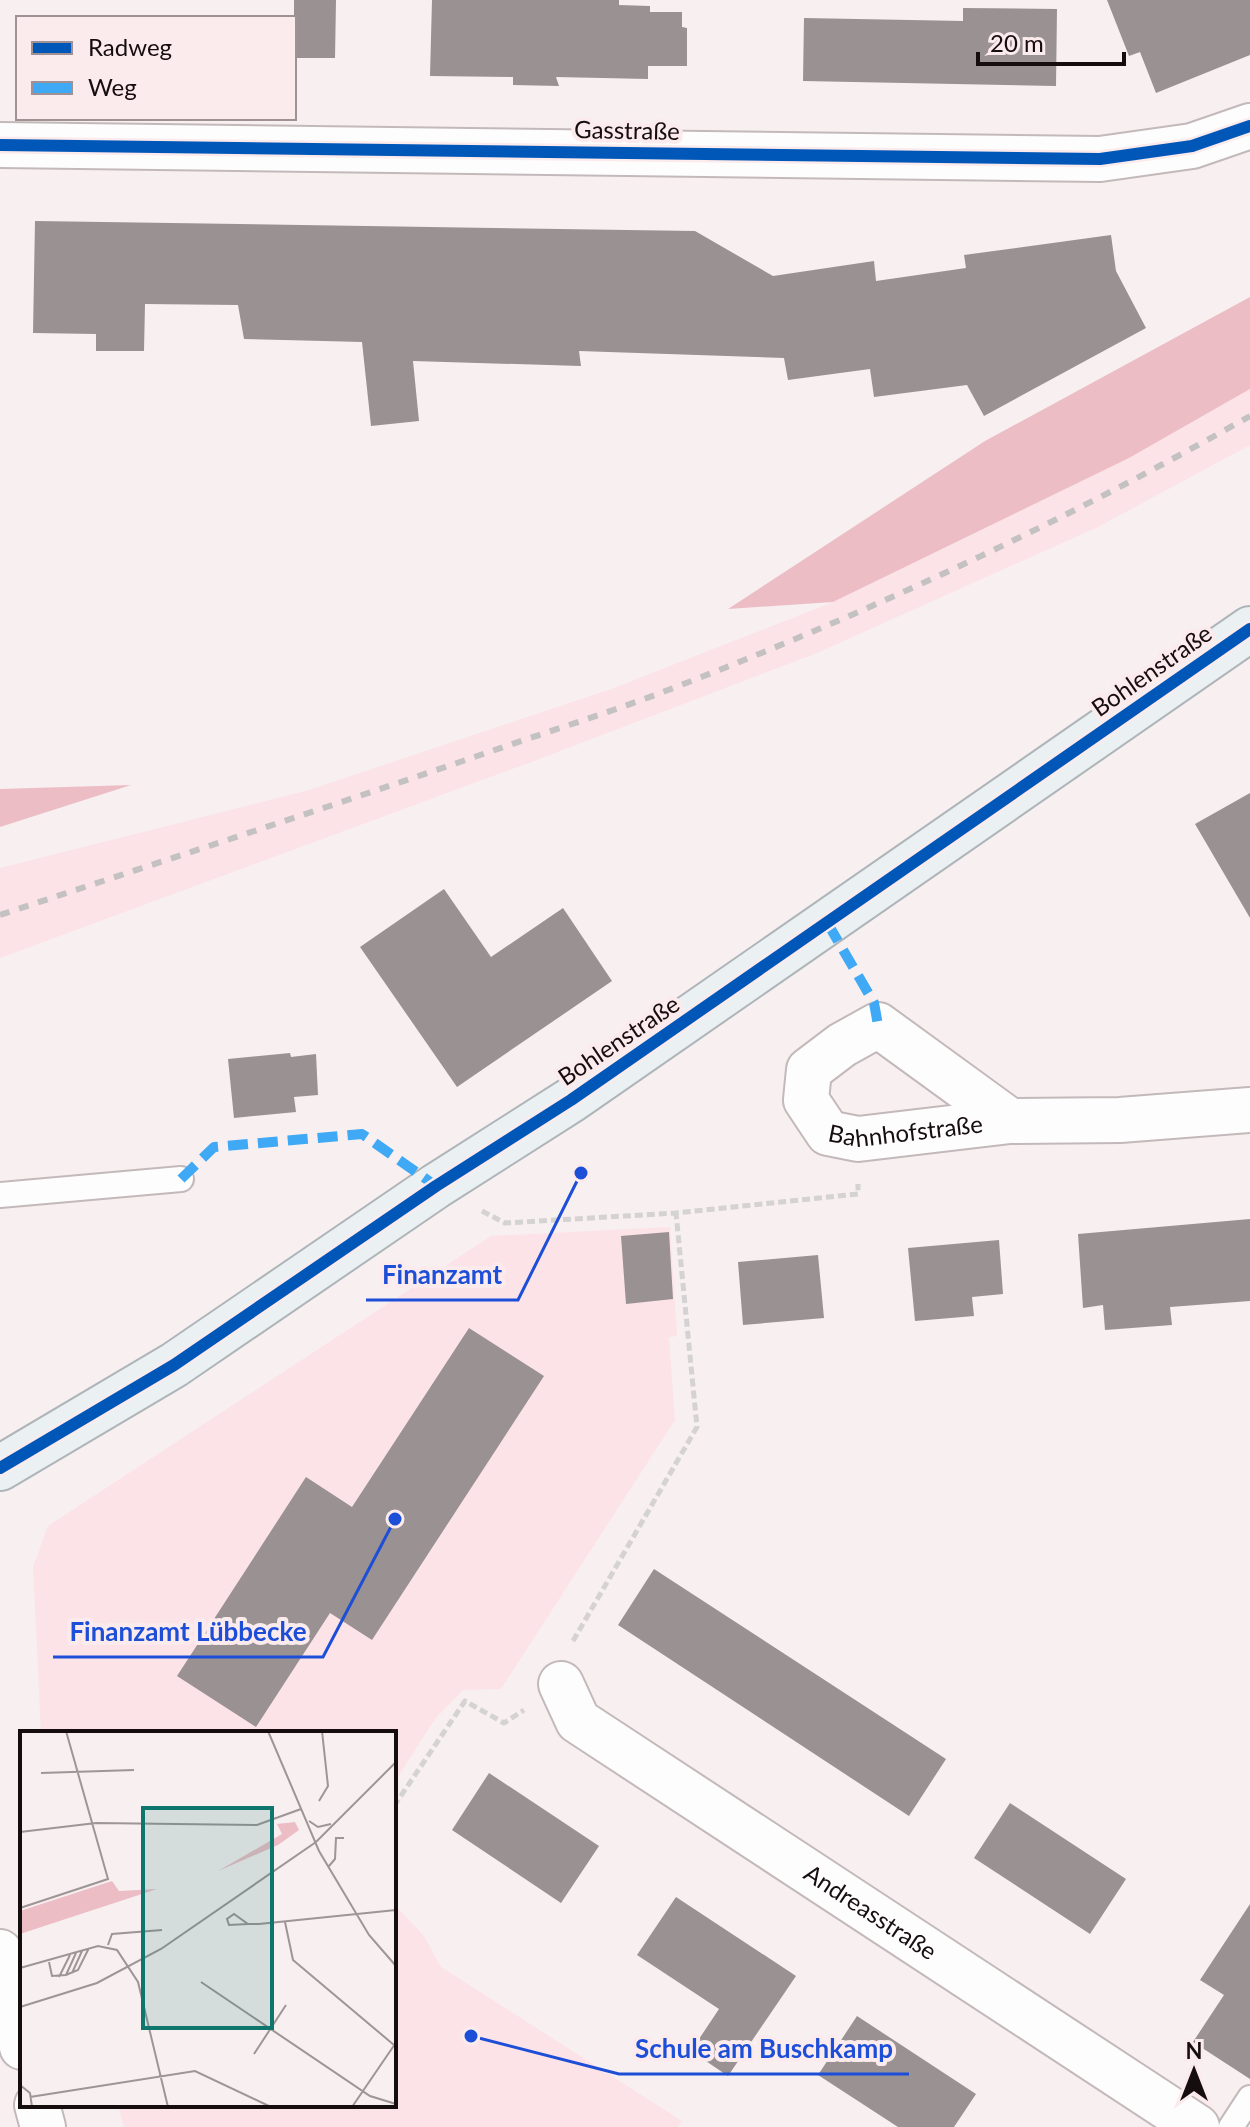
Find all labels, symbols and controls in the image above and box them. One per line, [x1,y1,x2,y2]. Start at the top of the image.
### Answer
legend [16,16,296,120]
scale bar [978,16,1124,66]
text: 20 m [990,28,1044,57]
text: Radweg [88,32,172,61]
text: Weg [88,72,137,101]
street label: Gasstraße [574,114,680,145]
street label: Bohlenstraße [1085,618,1217,722]
street label: Bohlenstraße [552,989,684,1091]
street label: Bahnhofstraße [826,1108,984,1152]
callout: Finanzamt [366,1250,518,1300]
text: Finanzamt [382,1258,502,1290]
callout: Finanzamt Lübbecke [53,1607,323,1657]
text: Finanzamt Lübbecke [69,1615,307,1647]
inset map [20,1731,396,2107]
street label: Andreasstraße [799,1857,943,1965]
callout: Schule am Buschkamp [619,2024,909,2074]
north arrow [1154,2031,1234,2111]
text: Schule am Buschkamp [635,2032,893,2064]
text: N [1186,2037,1202,2064]

